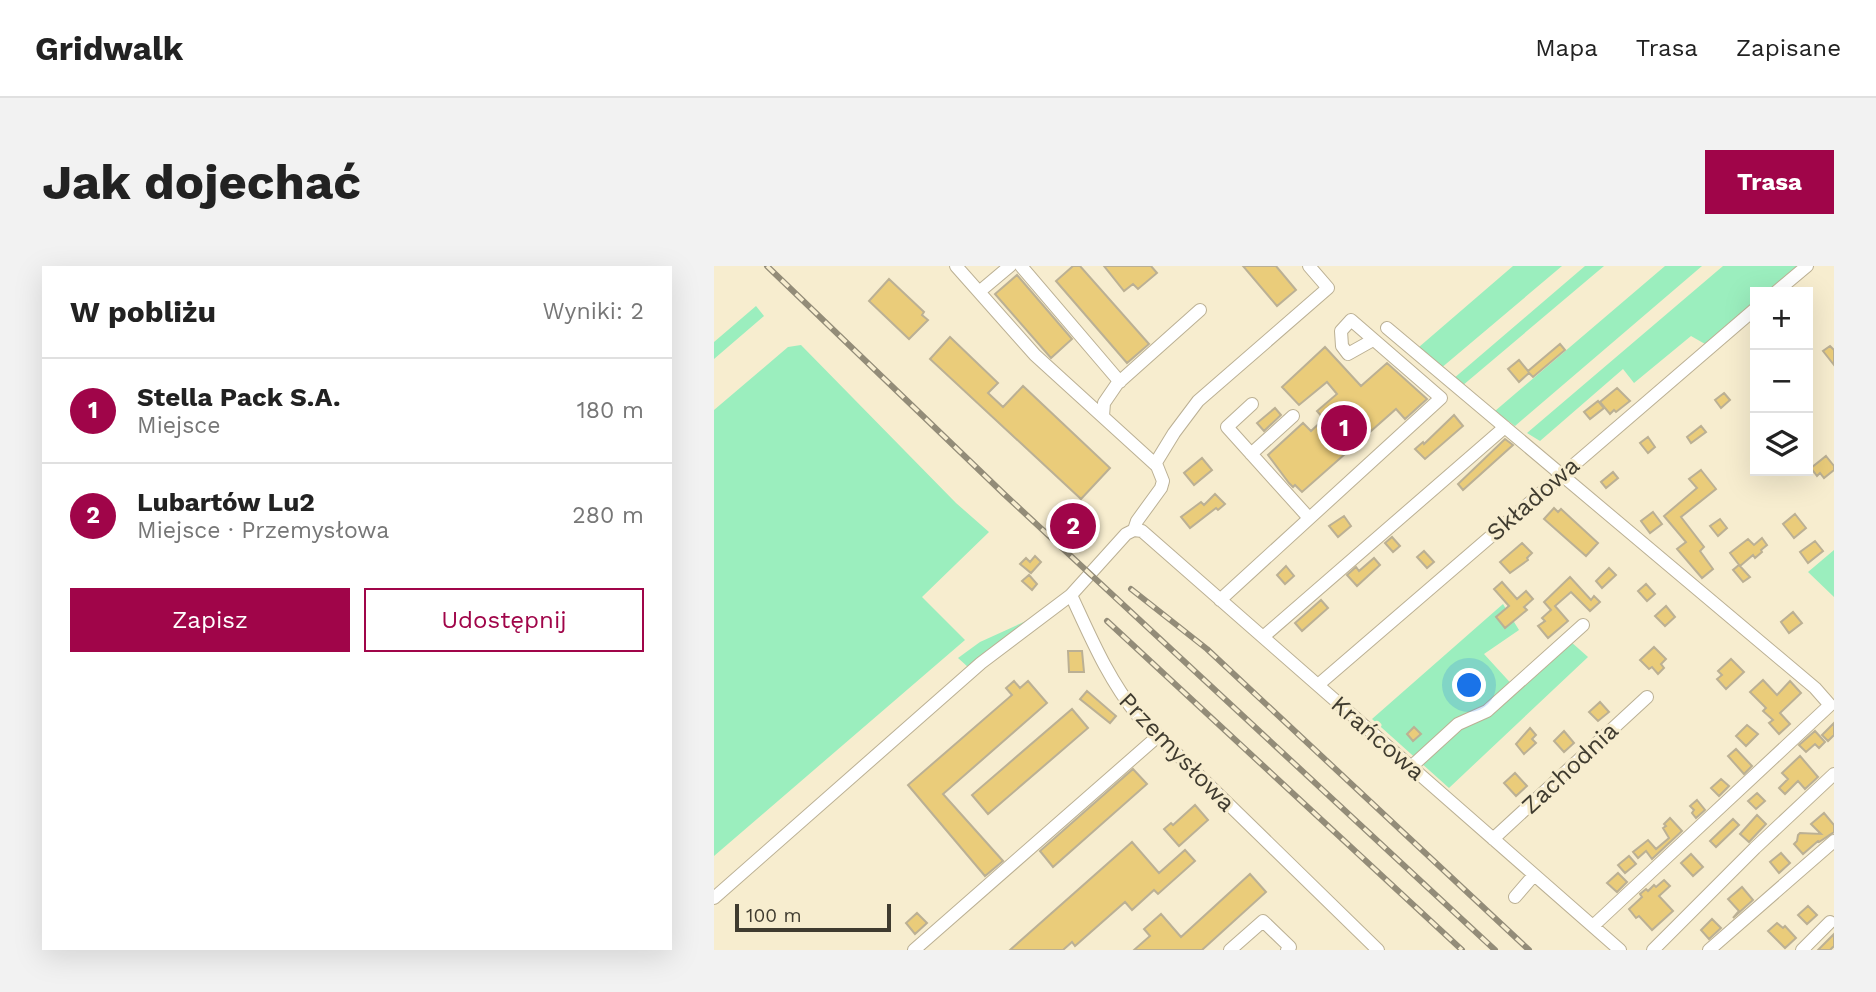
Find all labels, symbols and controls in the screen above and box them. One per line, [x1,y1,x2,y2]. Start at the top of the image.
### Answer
text: Gridwalk [35,29,183,68]
text: Mapa [1535,34,1598,62]
text: Trasa [1636,34,1698,62]
text: Zapisane [1736,34,1841,62]
button: Trasa [1705,150,1834,214]
text: Jak dojechać [42,153,361,211]
map controls [1750,287,1813,476]
button: + [1750,287,1813,350]
text: W pobliżu [70,294,216,329]
text: Wyniki: 2 [542,298,644,325]
button: − [1750,350,1813,413]
text: Stella Pack S.A. [137,382,341,412]
text: 1 [88,397,98,424]
text: 180 m [577,397,644,424]
pin: 1 [1321,402,1367,454]
text: Miejsce [137,412,220,439]
button: layers [1750,413,1813,476]
street label: Składowa [1481,451,1585,547]
text: Lubartów Lu2 [137,487,315,517]
pin: 2 [1050,500,1096,552]
text: 2 [86,502,100,529]
text: 280 m [572,502,644,529]
text: Miejsce · Przemysłowa [137,517,389,544]
button: Zapisz [70,588,350,652]
button: Udostępnij [364,588,644,652]
your location [1452,668,1486,702]
street label: Przemysłowa [1113,687,1241,817]
street label: Krańcowa [1326,690,1430,786]
street label: Zachodnia [1516,716,1624,820]
scale bar [735,901,891,933]
text: 100 m [746,904,802,927]

